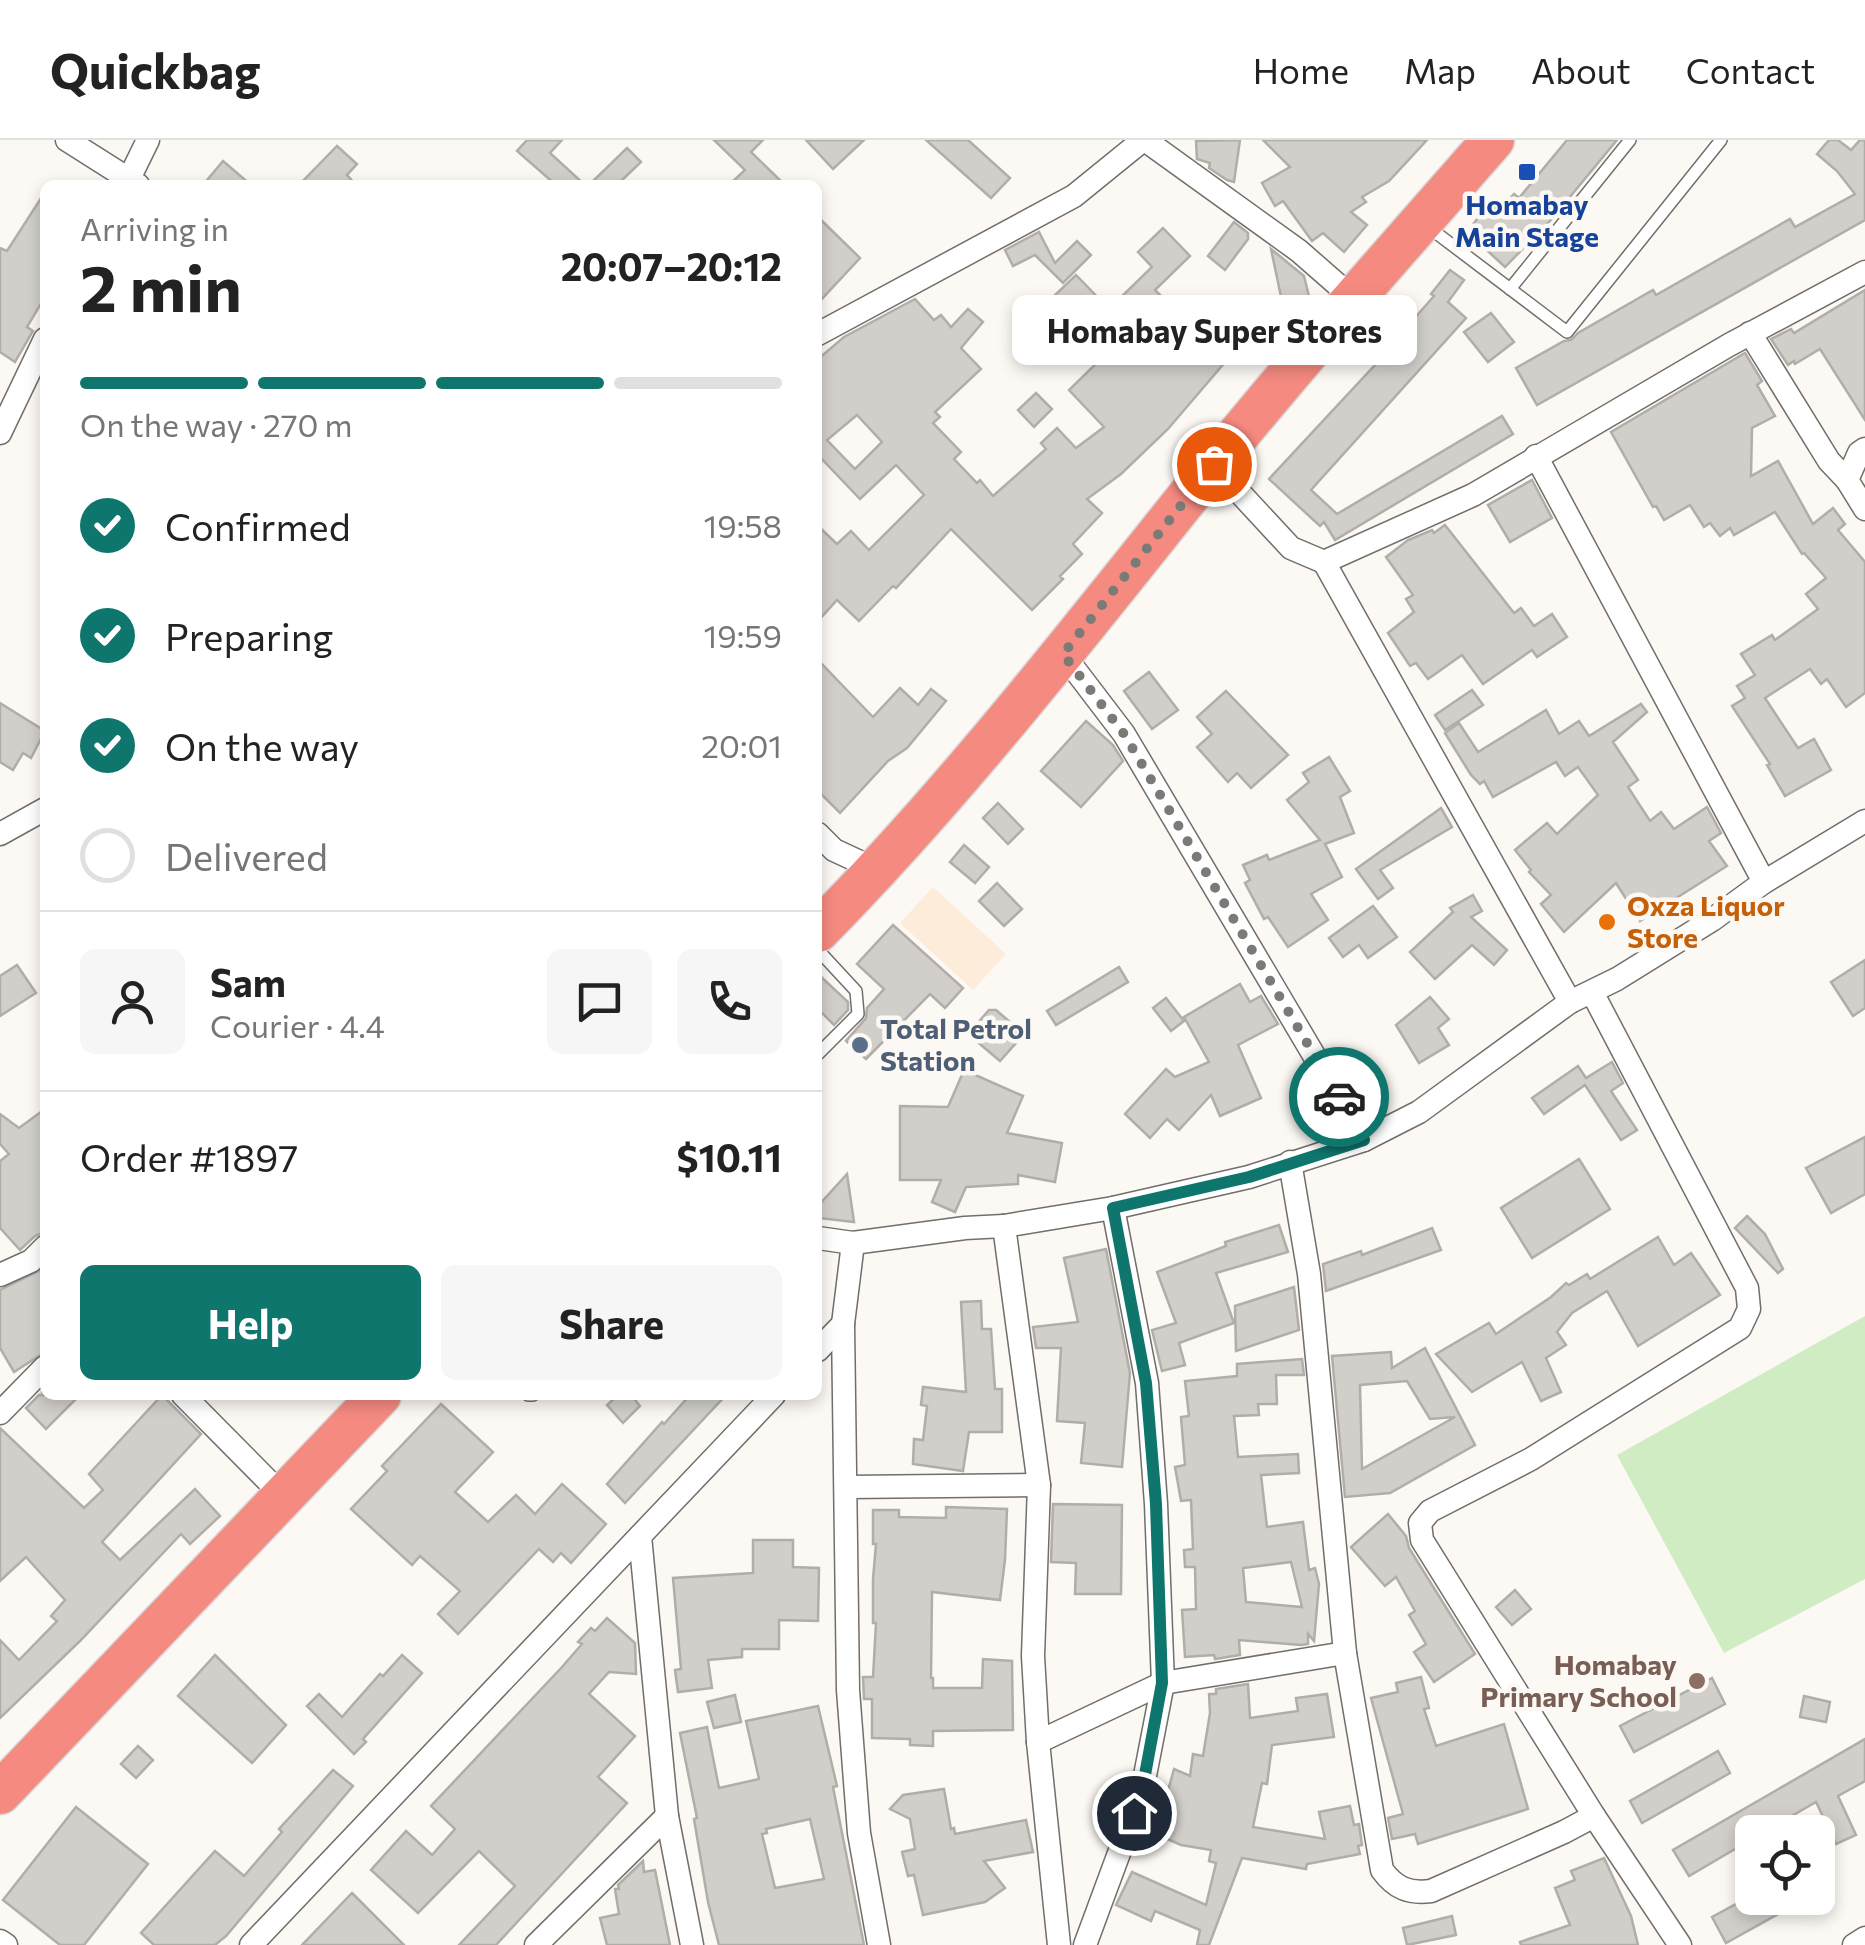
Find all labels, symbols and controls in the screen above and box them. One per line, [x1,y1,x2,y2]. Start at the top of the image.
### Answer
text: Quickbag [50,40,261,99]
text: Home [1253,48,1349,91]
text: Map [1404,48,1476,91]
text: About [1531,48,1631,91]
text: Contact [1686,48,1815,91]
marker: Homabay Main Stage [1516,161,1538,183]
place label: Homabay Main Stage [1455,187,1599,253]
text: Arriving in [80,208,229,248]
text: 20:07–20:12 [561,242,782,289]
text: 2 min [80,246,242,325]
callout: Homabay Super Stores [1012,294,1416,364]
text: Homabay Super Stores [1047,310,1382,350]
text: On the way · 270 m [80,404,353,444]
pin [1172,422,1257,507]
icon: bag [1187,437,1242,492]
icon: check [80,498,135,553]
text: Confirmed [165,502,351,549]
text: 19:58 [704,505,782,545]
icon: check [80,608,135,663]
text: Preparing [165,612,333,659]
text: 19:59 [704,615,782,655]
icon: check [80,718,135,773]
text: On the way [165,722,359,769]
text: 20:01 [701,725,782,765]
text: Delivered [165,832,328,879]
place label: Oxza Liquor Store [1627,888,1785,954]
marker: Oxza Liquor Store [1596,911,1618,933]
button: person [80,949,185,1054]
button: chat [547,949,652,1054]
button: phone [677,949,782,1054]
text: Sam [210,958,286,1005]
text: Courier · 4.4 [210,1005,385,1045]
place label: Total Petrol Station [880,1011,1032,1077]
marker: Total Petrol Station [849,1034,871,1056]
courier [1289,1047,1389,1147]
icon: car [1312,1070,1367,1125]
text: Order #1897 [80,1133,298,1180]
text: $10.11 [677,1133,782,1180]
button: Help [80,1265,421,1380]
button: Share [441,1265,782,1380]
place label: Homabay Primary School [1480,1647,1677,1713]
marker: Homabay Primary School [1686,1670,1708,1692]
pin [1092,1771,1177,1856]
icon: home [1107,1786,1162,1841]
map controls [1735,1815,1835,1915]
button: locate [1735,1815,1835,1915]

